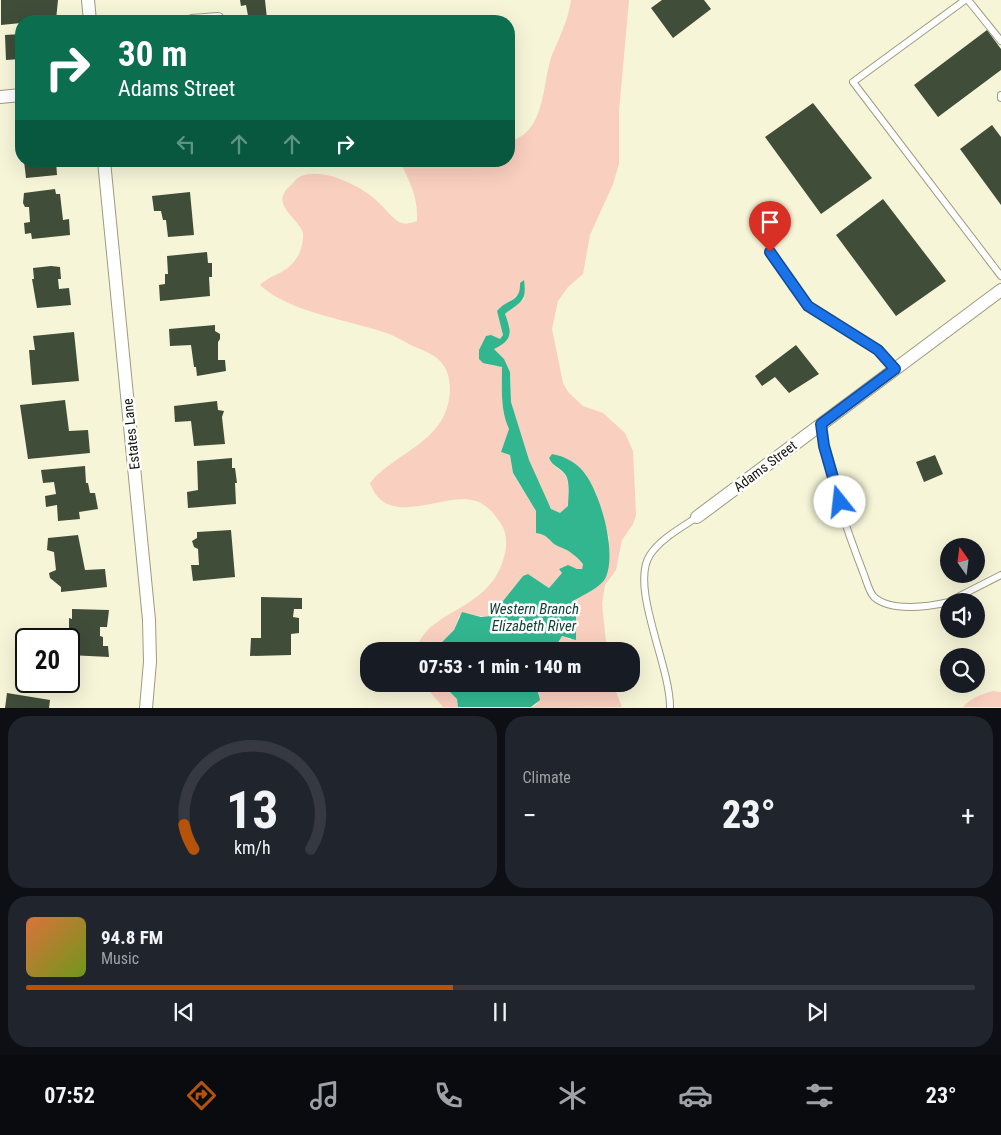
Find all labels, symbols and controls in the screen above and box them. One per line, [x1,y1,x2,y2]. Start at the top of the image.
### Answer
text: 30 m [118,34,187,75]
icon: right [35,35,100,100]
text: Adams Street [118,76,235,101]
icon: left [172,130,200,158]
icon: ahead [225,130,253,158]
icon: ahead [278,130,306,158]
icon: right [331,130,359,158]
pin [749,201,791,252]
icon: arrive [756,208,784,236]
street label: Estates Lane [119,397,143,470]
street label: Adams Street [730,437,800,495]
position arrow [813,475,865,527]
north arrow [940,538,985,582]
map controls [940,538,985,693]
button: sound [940,593,985,638]
water label: Western Branch Elizabeth River [489,600,579,635]
speed limit sign: 20 [15,628,80,693]
button: search [940,648,985,693]
text: 07:53 · 1 min · 140 m [419,655,581,678]
text: Climate [523,768,571,787]
text: 13 [226,780,279,841]
text: 23° [722,793,776,837]
text: − [523,799,537,832]
text: + [961,799,975,832]
text: km/h [234,837,271,858]
text: 94.8 FM [101,926,163,949]
text: Music [101,949,139,968]
icon: previous [170,998,198,1026]
icon: pause [486,998,514,1026]
icon: next [803,998,831,1026]
icon: directions [184,1078,219,1113]
icon: music [307,1078,342,1113]
icon: phone [431,1078,466,1113]
icon: climate [555,1078,590,1113]
icon: car [678,1078,713,1113]
icon: filters [802,1078,837,1113]
text: 07:52 [44,1083,95,1108]
text: 23° [926,1083,957,1108]

